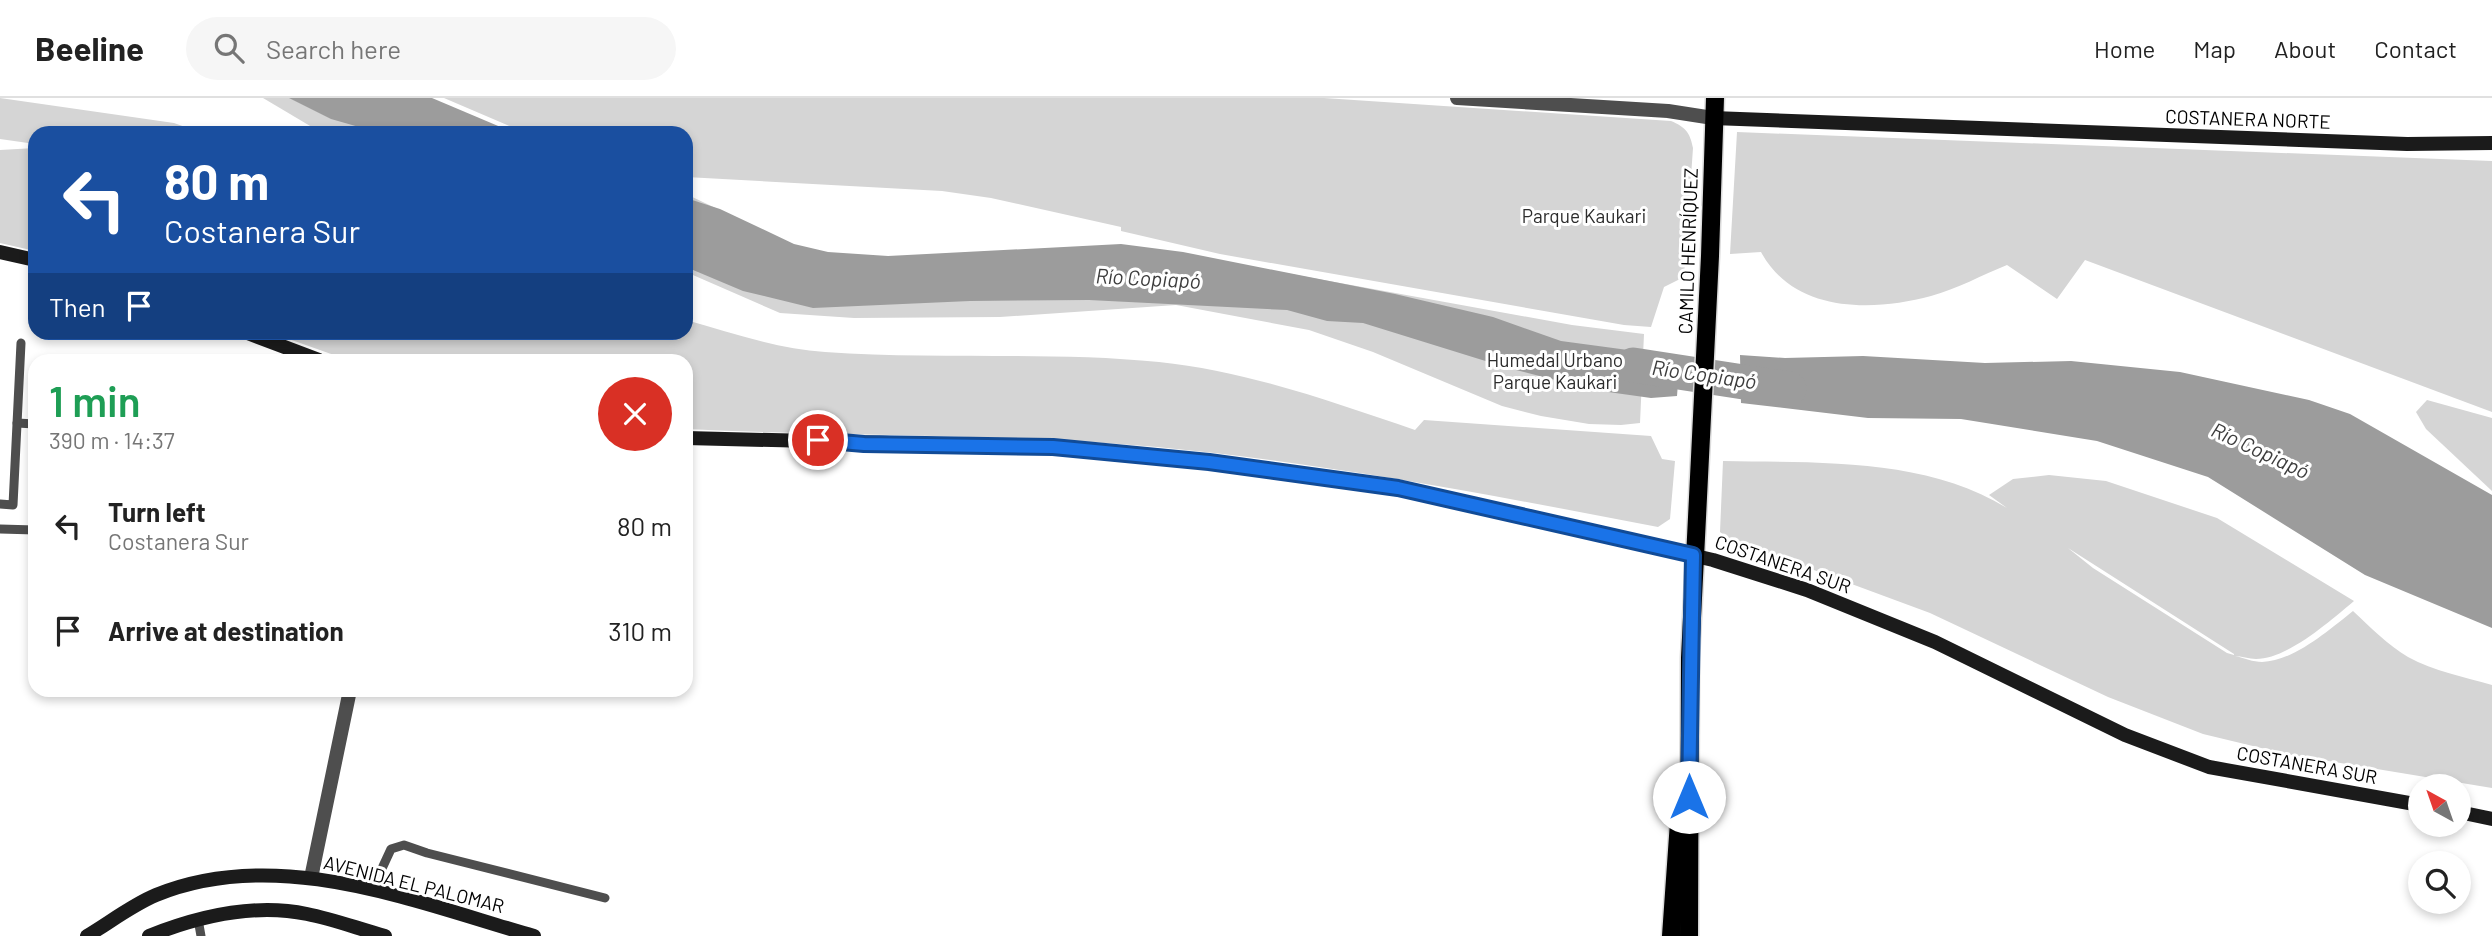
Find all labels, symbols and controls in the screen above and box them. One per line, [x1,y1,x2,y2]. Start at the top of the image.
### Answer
search box [186,17,676,80]
text: Beeline [35,28,144,68]
icon: search [210,29,248,67]
text: Search here [266,33,401,64]
text: Home [2094,34,2155,63]
text: Map [2193,34,2236,63]
text: About [2274,34,2336,63]
text: Contact [2374,34,2457,63]
street label: COSTANERA NORTE [2165,104,2331,133]
text: 80 m [164,151,269,210]
icon: left [49,154,140,245]
street label: CAMILO HENRÍQUEZ [1673,167,1702,335]
park label: Parque Kaukari [1522,204,1646,227]
text: Costanera Sur [164,211,360,249]
water label: Río Copiapó [1095,262,1201,293]
icon: arrive [120,287,158,325]
text: Then [49,291,106,322]
park label: Humedal Urbano Parque Kaukari [1487,348,1623,393]
water label: Río Copiapó [1650,354,1758,393]
text: 1 min [49,375,141,425]
button: close [598,377,672,451]
pin [788,410,848,470]
water label: Río Copiapó [2208,416,2314,483]
icon: arrive [799,421,837,459]
text: 390 m · 14:37 [49,426,175,454]
text: Turn left [108,496,206,527]
icon: left [49,507,87,545]
text: 80 m [617,510,672,541]
text: Costanera Sur [108,527,249,555]
street label: COSTANERA SUR [1712,530,1854,598]
icon: arrive [49,612,87,650]
text: Arrive at destination [108,615,344,646]
text: 310 m [608,615,672,646]
street label: COSTANERA SUR [2235,741,2379,788]
position arrow [1652,760,1726,834]
north arrow [2408,774,2471,836]
map controls [2408,774,2471,914]
street label: AVENIDA EL PALOMAR [321,850,507,917]
button: search [2408,851,2471,914]

